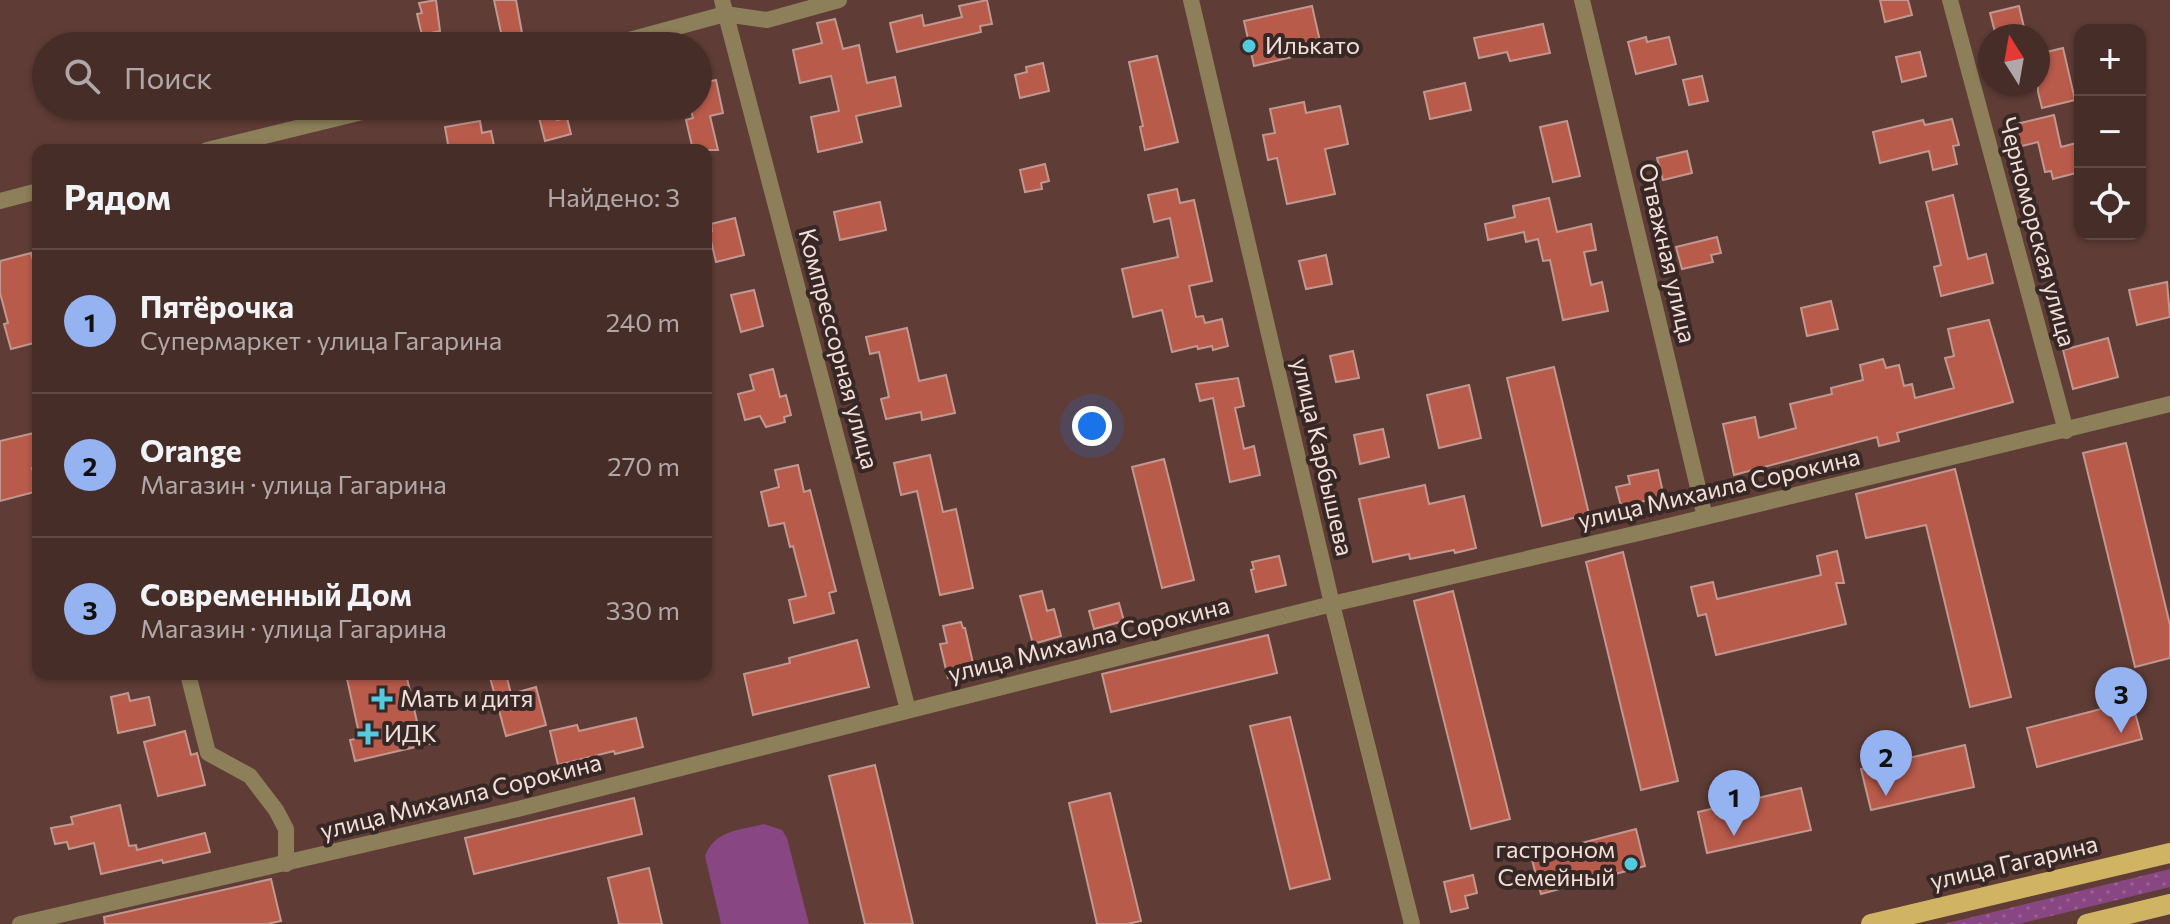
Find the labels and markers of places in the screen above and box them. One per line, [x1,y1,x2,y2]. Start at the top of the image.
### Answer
place label: Илькато [1265,30,1360,59]
marker: Илькато [1240,37,1258,55]
pin: 3 [2095,667,2147,733]
place label: Мать и дитя [400,683,533,712]
marker: Мать и дитя [371,688,393,710]
place label: ИДК [384,718,437,747]
marker: ИДК [359,725,377,743]
pin: 2 [1860,730,1912,796]
pin: 1 [1708,770,1760,836]
place label: гастроном Семейный [1495,834,1615,891]
marker: гастроном Семейный [1622,855,1640,873]

